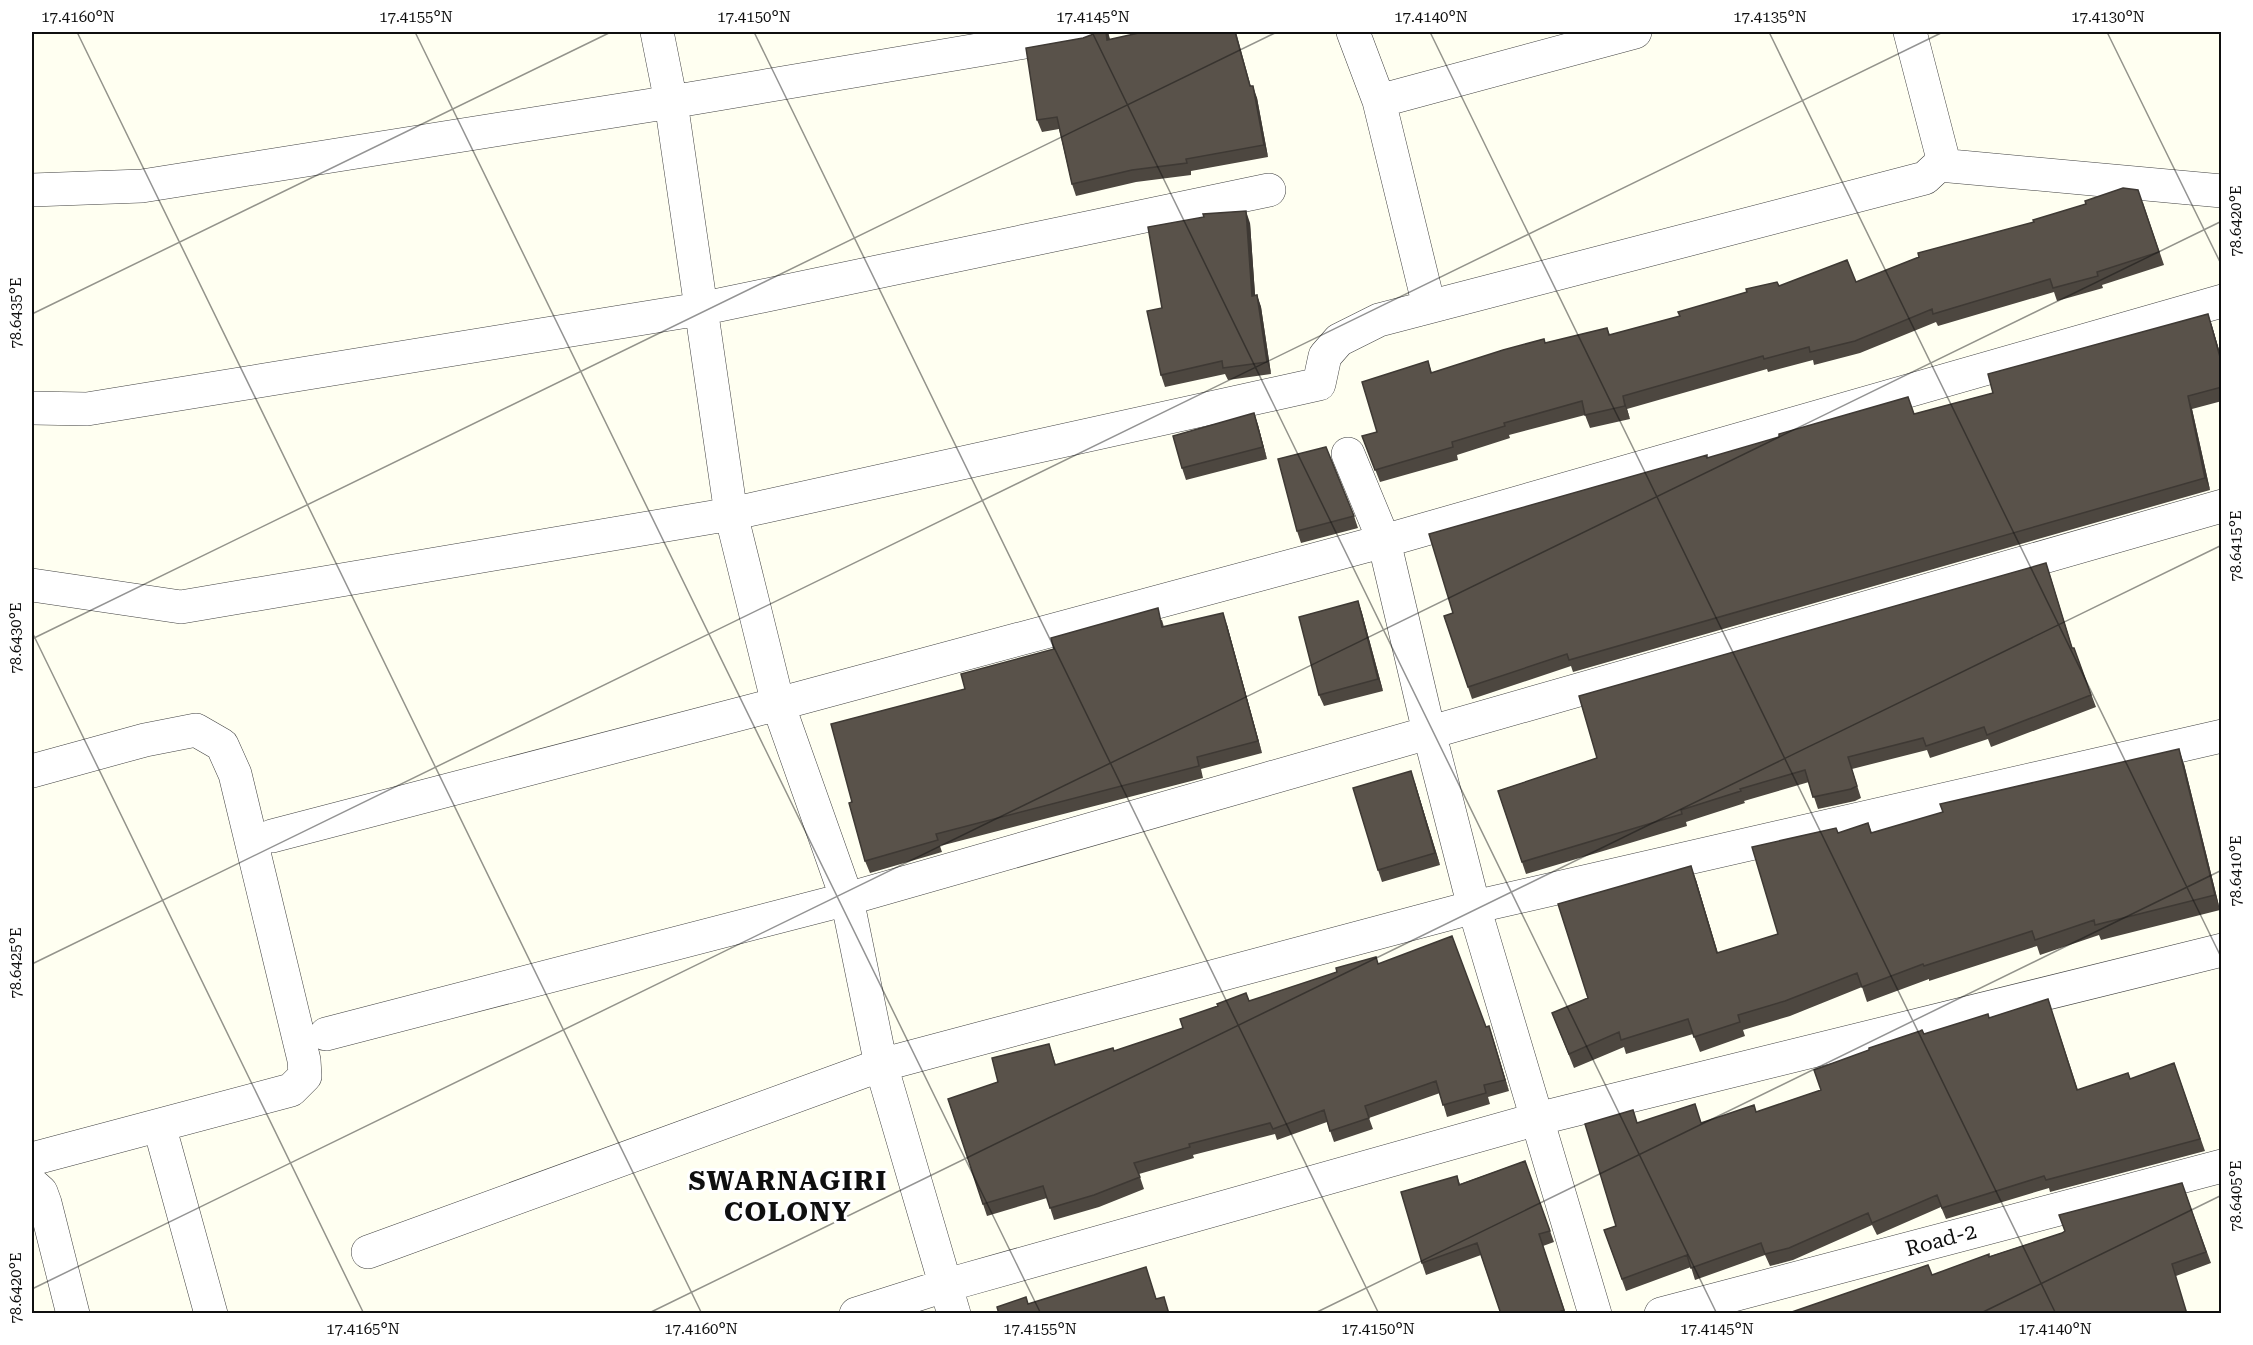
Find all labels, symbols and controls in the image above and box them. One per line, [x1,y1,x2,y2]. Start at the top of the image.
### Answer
text: 17.4160°N [41,8,115,26]
text: 17.4155°N [379,8,453,26]
text: 17.4150°N [717,8,791,26]
text: 17.4145°N [1056,8,1130,26]
text: 17.4140°N [1394,8,1468,26]
text: 17.4135°N [1733,8,1807,26]
text: 17.4130°N [2071,8,2145,26]
text: 78.6420°E [2227,185,2245,257]
text: 78.6435°E [7,277,25,349]
text: 78.6415°E [2227,510,2245,582]
text: 78.6430°E [7,602,25,674]
text: 78.6410°E [2227,835,2245,907]
text: 78.6425°E [7,927,25,999]
text: 78.6405°E [2227,1160,2245,1232]
district label: SWARNAGIRI COLONY [688,1165,888,1228]
street label: Road-2 [1903,1219,1979,1261]
text: 78.6420°E [7,1252,25,1324]
text: 17.4165°N [326,1320,400,1338]
text: 17.4160°N [664,1320,738,1338]
text: 17.4155°N [1003,1320,1077,1338]
text: 17.4150°N [1341,1320,1415,1338]
text: 17.4145°N [1680,1320,1754,1338]
text: 17.4140°N [2018,1320,2092,1338]

